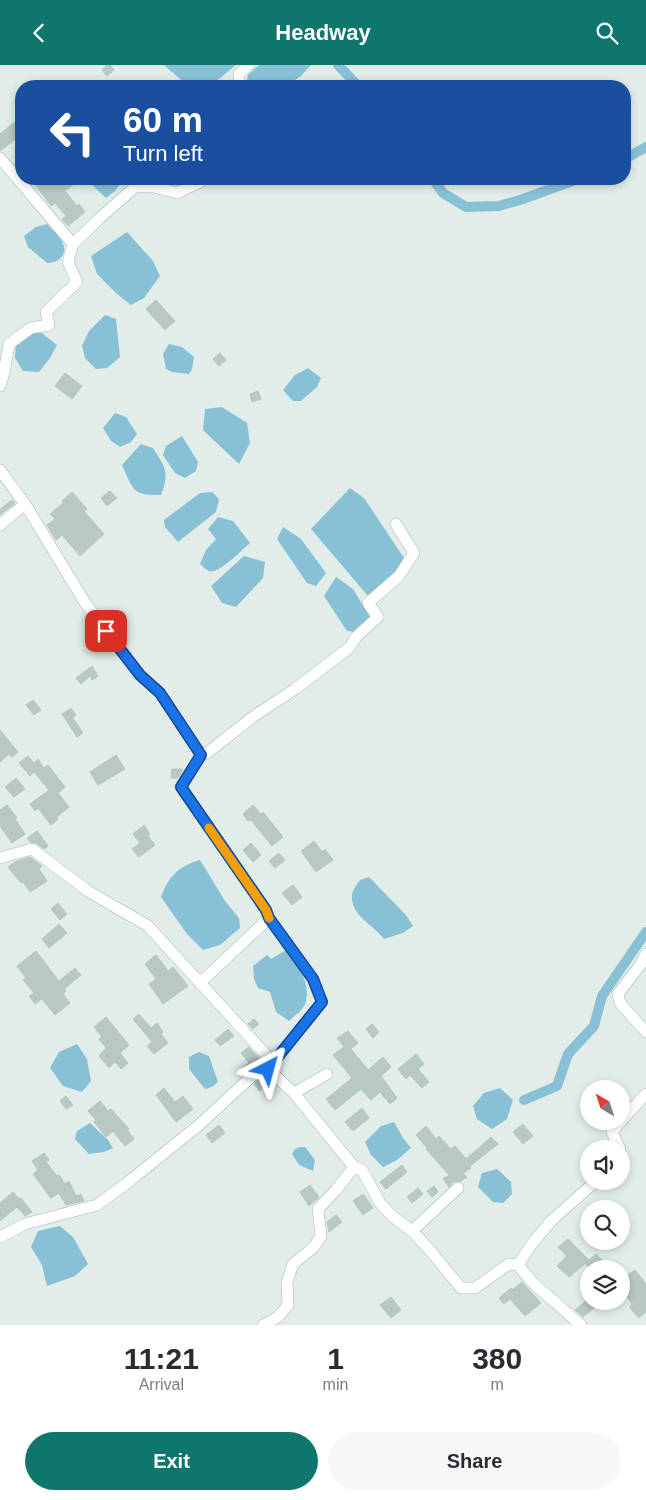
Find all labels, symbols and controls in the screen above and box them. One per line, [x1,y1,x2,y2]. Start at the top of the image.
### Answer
icon: back [25,19,53,47]
icon: search [593,19,621,47]
text: Headway [275,20,371,45]
icon: left [40,100,105,165]
text: 60 m [123,100,203,139]
text: Turn left [123,141,203,166]
pin [85,610,127,652]
icon: arrive [92,617,120,645]
position arrow [241,1042,293,1094]
north arrow [580,1080,630,1130]
map controls [580,1080,630,1310]
button: sound [580,1140,630,1190]
button: search [580,1200,630,1250]
button: layers [580,1260,630,1310]
text: 11:21 [124,1342,199,1375]
text: 1 [327,1342,344,1375]
text: 380 [472,1342,522,1375]
text: Arrival [139,1376,184,1393]
text: min [323,1376,348,1393]
text: m [491,1376,504,1393]
button: Exit [25,1432,318,1490]
button: Share [328,1432,621,1490]

